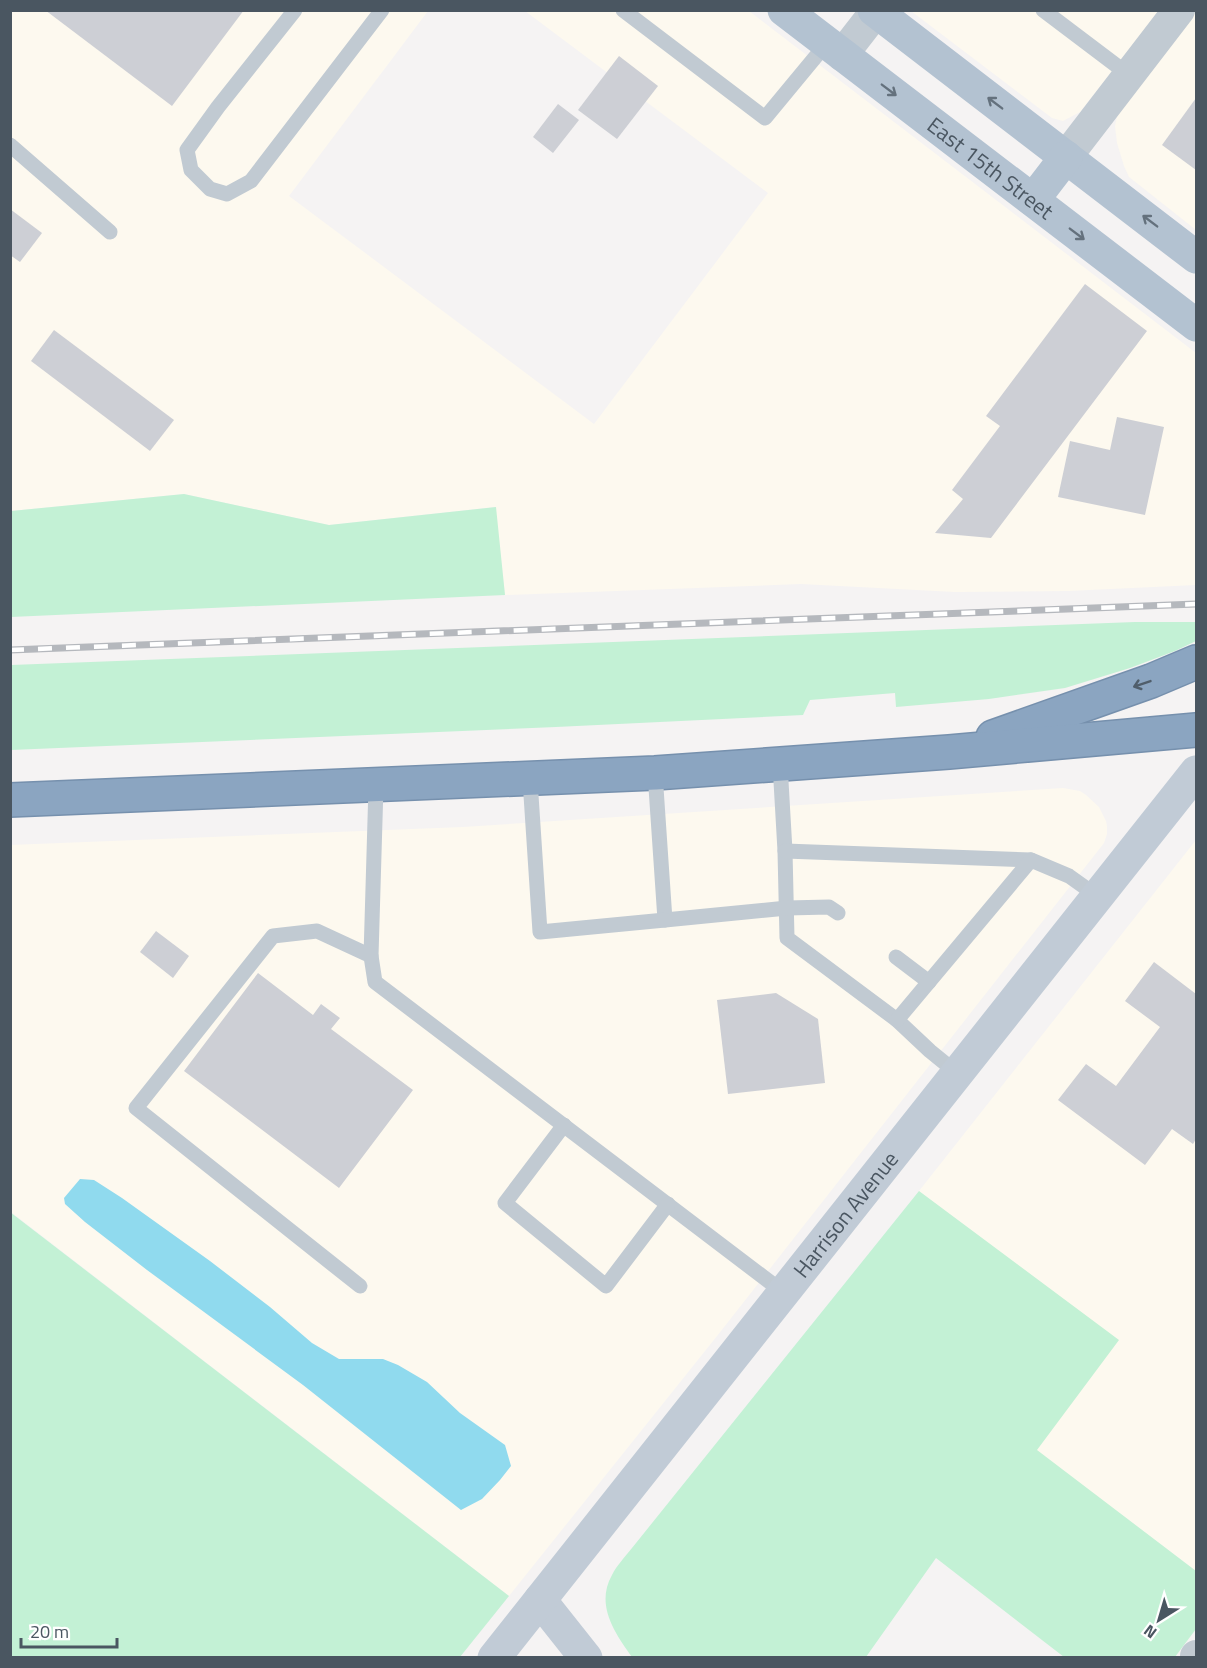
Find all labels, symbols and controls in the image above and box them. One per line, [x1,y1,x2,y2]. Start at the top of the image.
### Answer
one-way arrow [880,84,896,97]
one-way arrow [987,97,1003,110]
street label: East 15th Street [920,108,1061,228]
one-way arrow [1142,215,1158,228]
one-way arrow [1069,228,1085,241]
one-way arrow [1133,679,1152,690]
street label: Harrison Avenue [785,1144,906,1285]
north arrow [1129,1590,1189,1650]
scale bar [21,1611,117,1649]
text: 20 m [30,1618,69,1645]
text: N [1138,1619,1162,1645]

